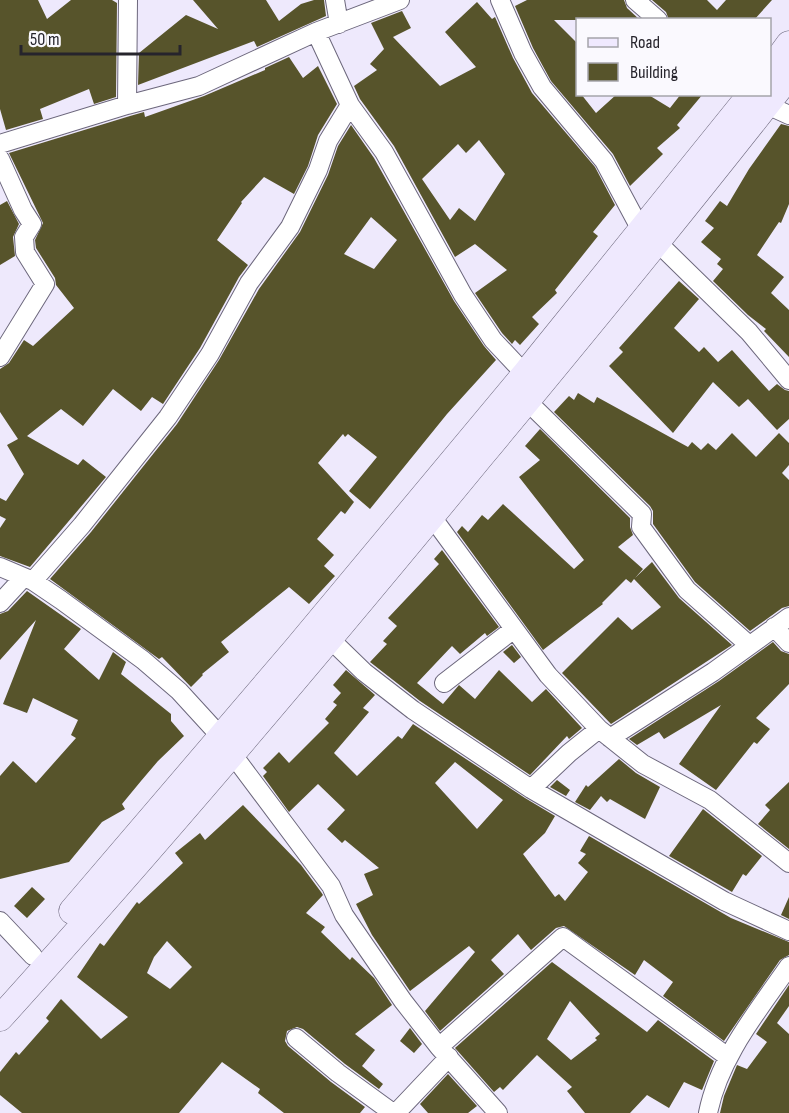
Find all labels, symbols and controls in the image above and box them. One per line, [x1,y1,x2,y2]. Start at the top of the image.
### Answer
scale bar [21,18,180,56]
legend [576,18,771,96]
text: 50 m [30,29,60,50]
text: Road [630,32,660,53]
text: Building [630,62,678,83]

